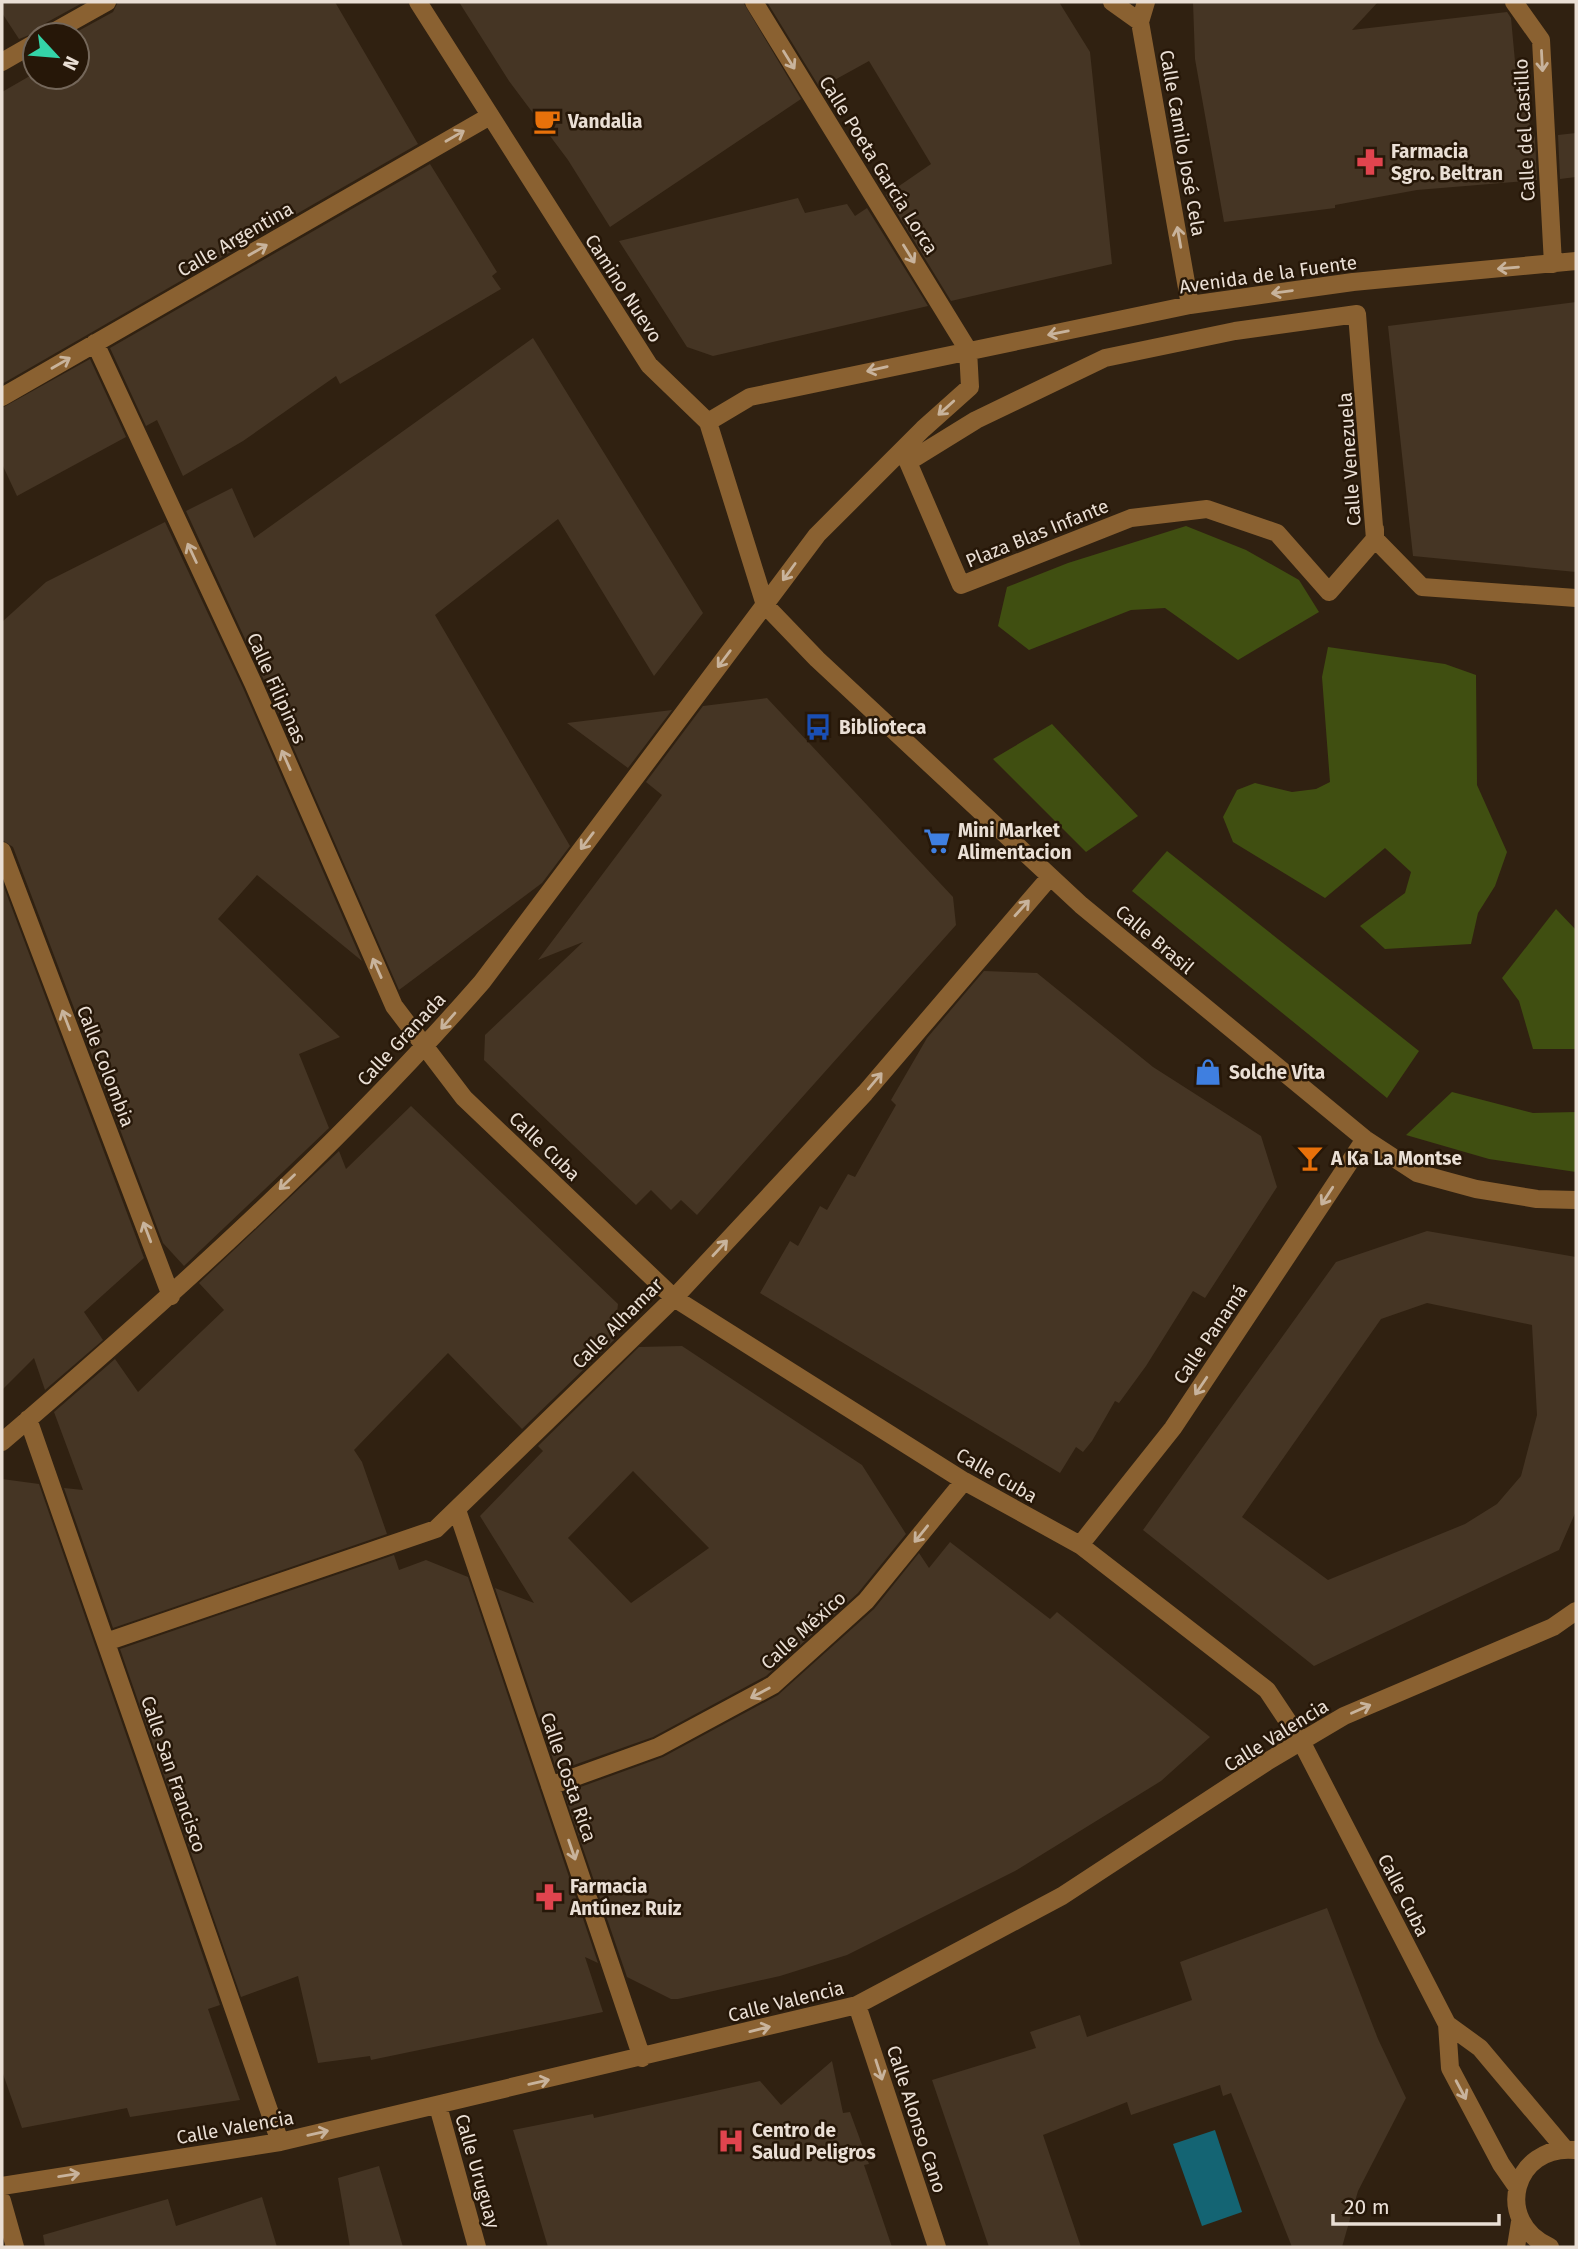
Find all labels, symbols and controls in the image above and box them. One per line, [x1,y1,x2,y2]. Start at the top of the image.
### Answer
north arrow [21,21,91,91]
street label: Calle Camilo José Cela [1155,48,1210,238]
one-way arrow [783,49,797,69]
one-way arrow [1536,49,1549,72]
text: N [58,53,84,74]
street label: Calle del Castillo [1509,58,1540,202]
street label: Calle Poeta García Lorca [814,72,943,259]
cafe icon: Vandalia [532,106,562,136]
place label: Vandalia [567,110,642,133]
one-way arrow [444,129,465,142]
place label: Farmacia Sgro. Beltran [1391,140,1503,185]
pharmacy icon: Farmacia Sgro. Beltran [1355,147,1385,177]
street label: Calle Argentina [173,197,297,282]
one-way arrow [1172,226,1185,249]
street label: Camino Nuevo [580,230,667,347]
one-way arrow [247,243,268,256]
one-way arrow [902,243,916,263]
street label: Avenida de la Fuente [1178,251,1359,298]
one-way arrow [1498,262,1520,275]
one-way arrow [1271,286,1294,299]
one-way arrow [1047,326,1070,340]
one-way arrow [50,356,70,370]
one-way arrow [866,362,889,376]
street label: Calle Venezuela [1333,391,1366,527]
one-way arrow [937,400,955,416]
street label: Plaza Blas Infante [962,494,1112,573]
one-way arrow [185,543,199,564]
one-way arrow [782,562,796,581]
street label: Calle Filipinas [242,629,311,747]
one-way arrow [716,650,731,668]
bus stop icon: Biblioteca [803,712,833,742]
place label: Biblioteca [839,716,926,739]
one-way arrow [279,750,292,771]
place label: Mini Market Alimentacion [957,819,1072,864]
supermarket icon: Mini Market Alimentacion [922,826,952,856]
one-way arrow [580,832,595,850]
one-way arrow [1014,900,1031,917]
street label: Calle Brasil [1111,900,1199,979]
one-way arrow [370,958,383,980]
street label: Calle Granada [352,988,450,1091]
street label: Calle Colombia [72,1002,139,1130]
one-way arrow [58,1009,71,1031]
one-way arrow [440,1012,456,1030]
shop icon: Solche Vita [1193,1057,1223,1087]
place label: Solche Vita [1229,1061,1325,1084]
one-way arrow [867,1072,883,1090]
street label: Calle Cuba [504,1107,585,1186]
bar icon: A Ka La Montse [1295,1143,1325,1173]
place label: A Ka La Montse [1330,1147,1462,1170]
one-way arrow [279,1174,296,1191]
one-way arrow [1320,1186,1335,1205]
one-way arrow [140,1222,152,1244]
one-way arrow [712,1240,729,1257]
street label: Calle Alhamar [567,1273,668,1374]
street label: Calle Panamá [1169,1280,1252,1389]
one-way arrow [1194,1375,1208,1395]
street label: Calle Cuba [952,1443,1041,1508]
one-way arrow [913,1525,929,1543]
street label: Calle México [756,1586,851,1675]
one-way arrow [750,1686,770,1700]
street label: Calle San Francisco [136,1693,211,1855]
street label: Calle Valencia [1220,1694,1333,1777]
one-way arrow [1350,1702,1371,1715]
street label: Calle Costa Rica [536,1709,601,1845]
one-way arrow [567,1839,579,1861]
street label: Calle Cuba [1373,1850,1434,1940]
place label: Farmacia Antúnez Ruiz [569,1875,682,1920]
pharmacy icon: Farmacia Antúnez Ruiz [534,1882,564,1912]
street label: Calle Valencia [726,1976,846,2027]
one-way arrow [749,2022,771,2035]
street label: Calle Alonso Cano [882,2043,951,2196]
one-way arrow [873,2058,886,2080]
one-way arrow [527,2075,550,2088]
one-way arrow [1454,2079,1468,2099]
street label: Calle Valencia [175,2106,296,2149]
street label: Calle Uruguay [450,2111,505,2232]
place label: Centro de Salud Peligros [752,2119,876,2164]
one-way arrow [306,2126,329,2140]
hospital icon: Centro de Salud Peligros [716,2126,746,2156]
one-way arrow [57,2168,80,2181]
scale bar [1333,2182,1499,2226]
text: 20 m [1344,2194,1390,2220]

